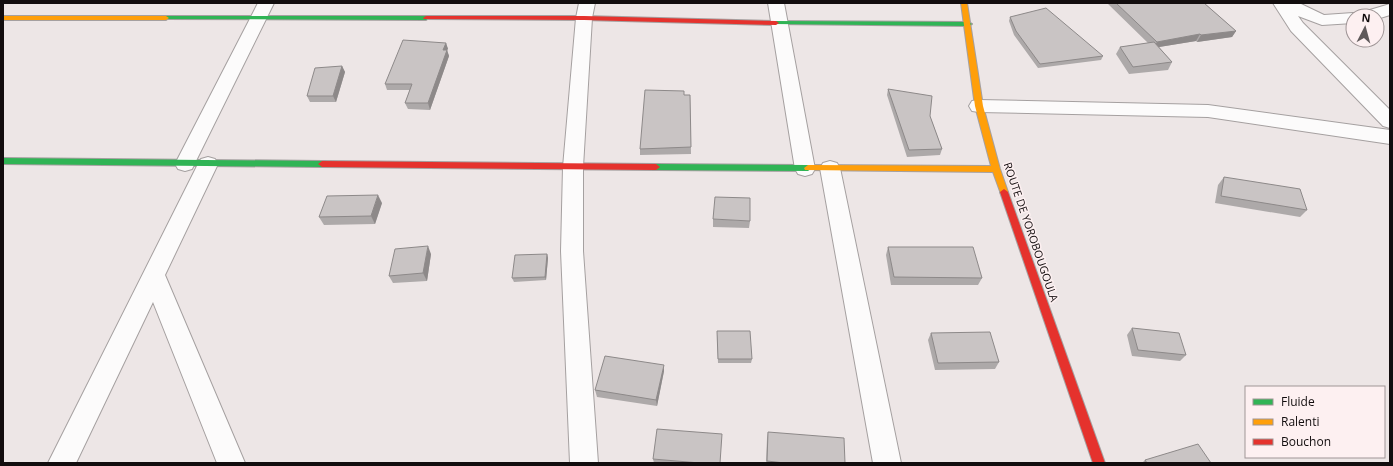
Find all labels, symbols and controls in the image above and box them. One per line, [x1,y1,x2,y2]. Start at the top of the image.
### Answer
north arrow [1345,8,1385,48]
text: N [1361,10,1371,25]
street label: ROUTE DE YOROBOUGOULA [1001,160,1062,304]
legend [1245,386,1385,458]
text: Fluide [1281,393,1315,410]
text: Ralenti [1281,413,1320,430]
text: Bouchon [1281,433,1331,450]

